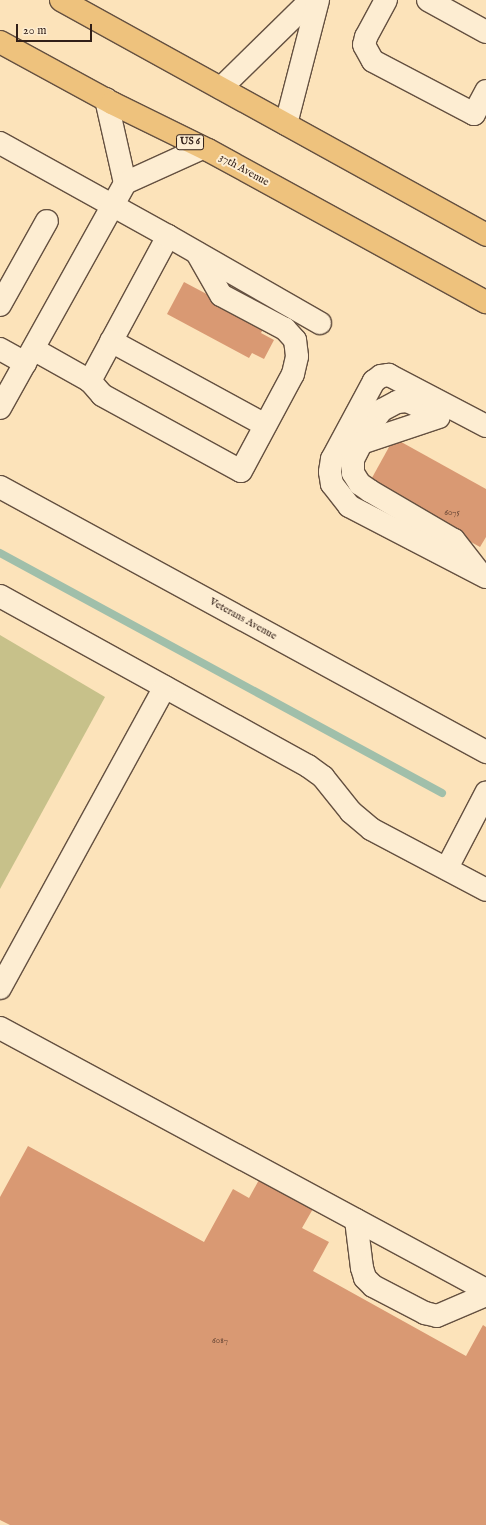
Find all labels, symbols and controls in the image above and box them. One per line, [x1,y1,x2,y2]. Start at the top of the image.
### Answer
scale bar [18,16,94,42]
text: 20 m [23,23,46,38]
road number: US 6 [176,134,204,150]
street label: 37th Avenue [217,151,271,189]
house number: 6075 [444,508,460,518]
street label: Veterans Avenue [207,595,279,643]
house number: 6087 [212,1336,228,1346]

